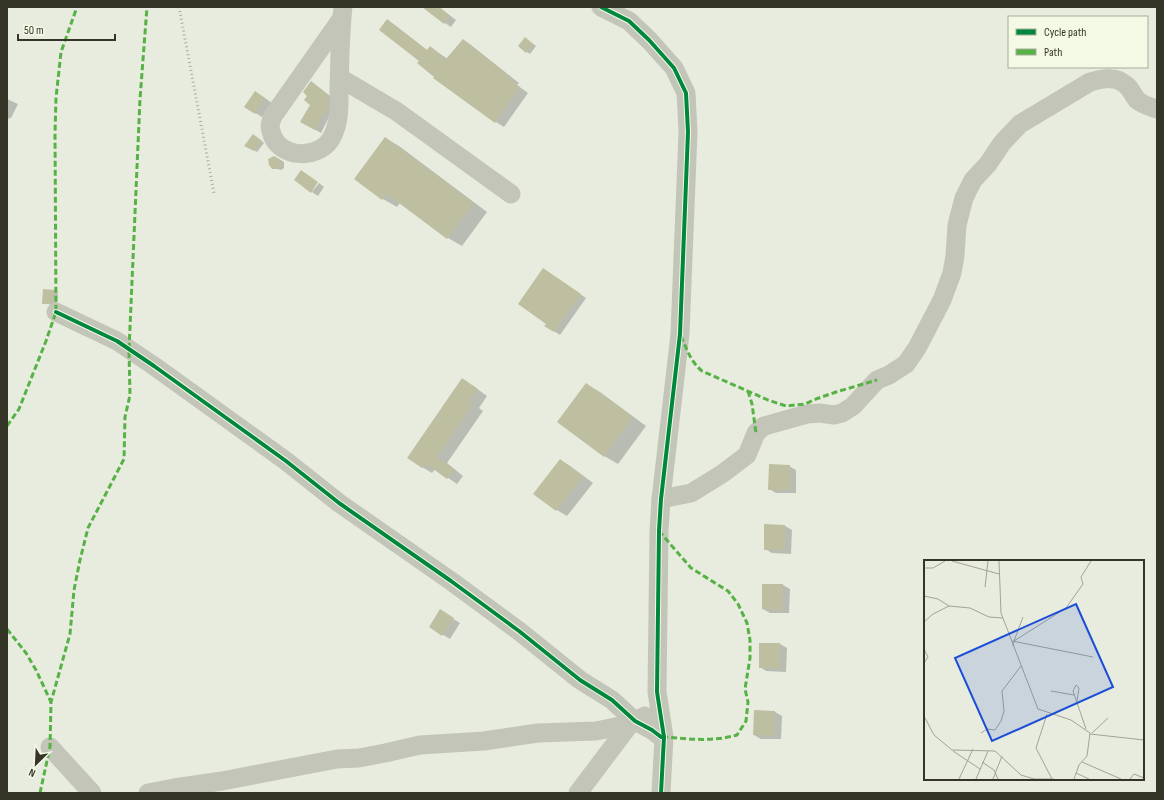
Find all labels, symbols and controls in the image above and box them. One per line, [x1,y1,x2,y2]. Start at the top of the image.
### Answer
scale bar [18,16,115,42]
legend [1008,16,1148,68]
text: 50 m [24,23,44,38]
text: Cycle path [1044,25,1086,40]
text: Path [1044,45,1062,60]
inset map [924,560,1144,780]
north arrow [16,744,56,784]
text: N [27,765,37,780]

